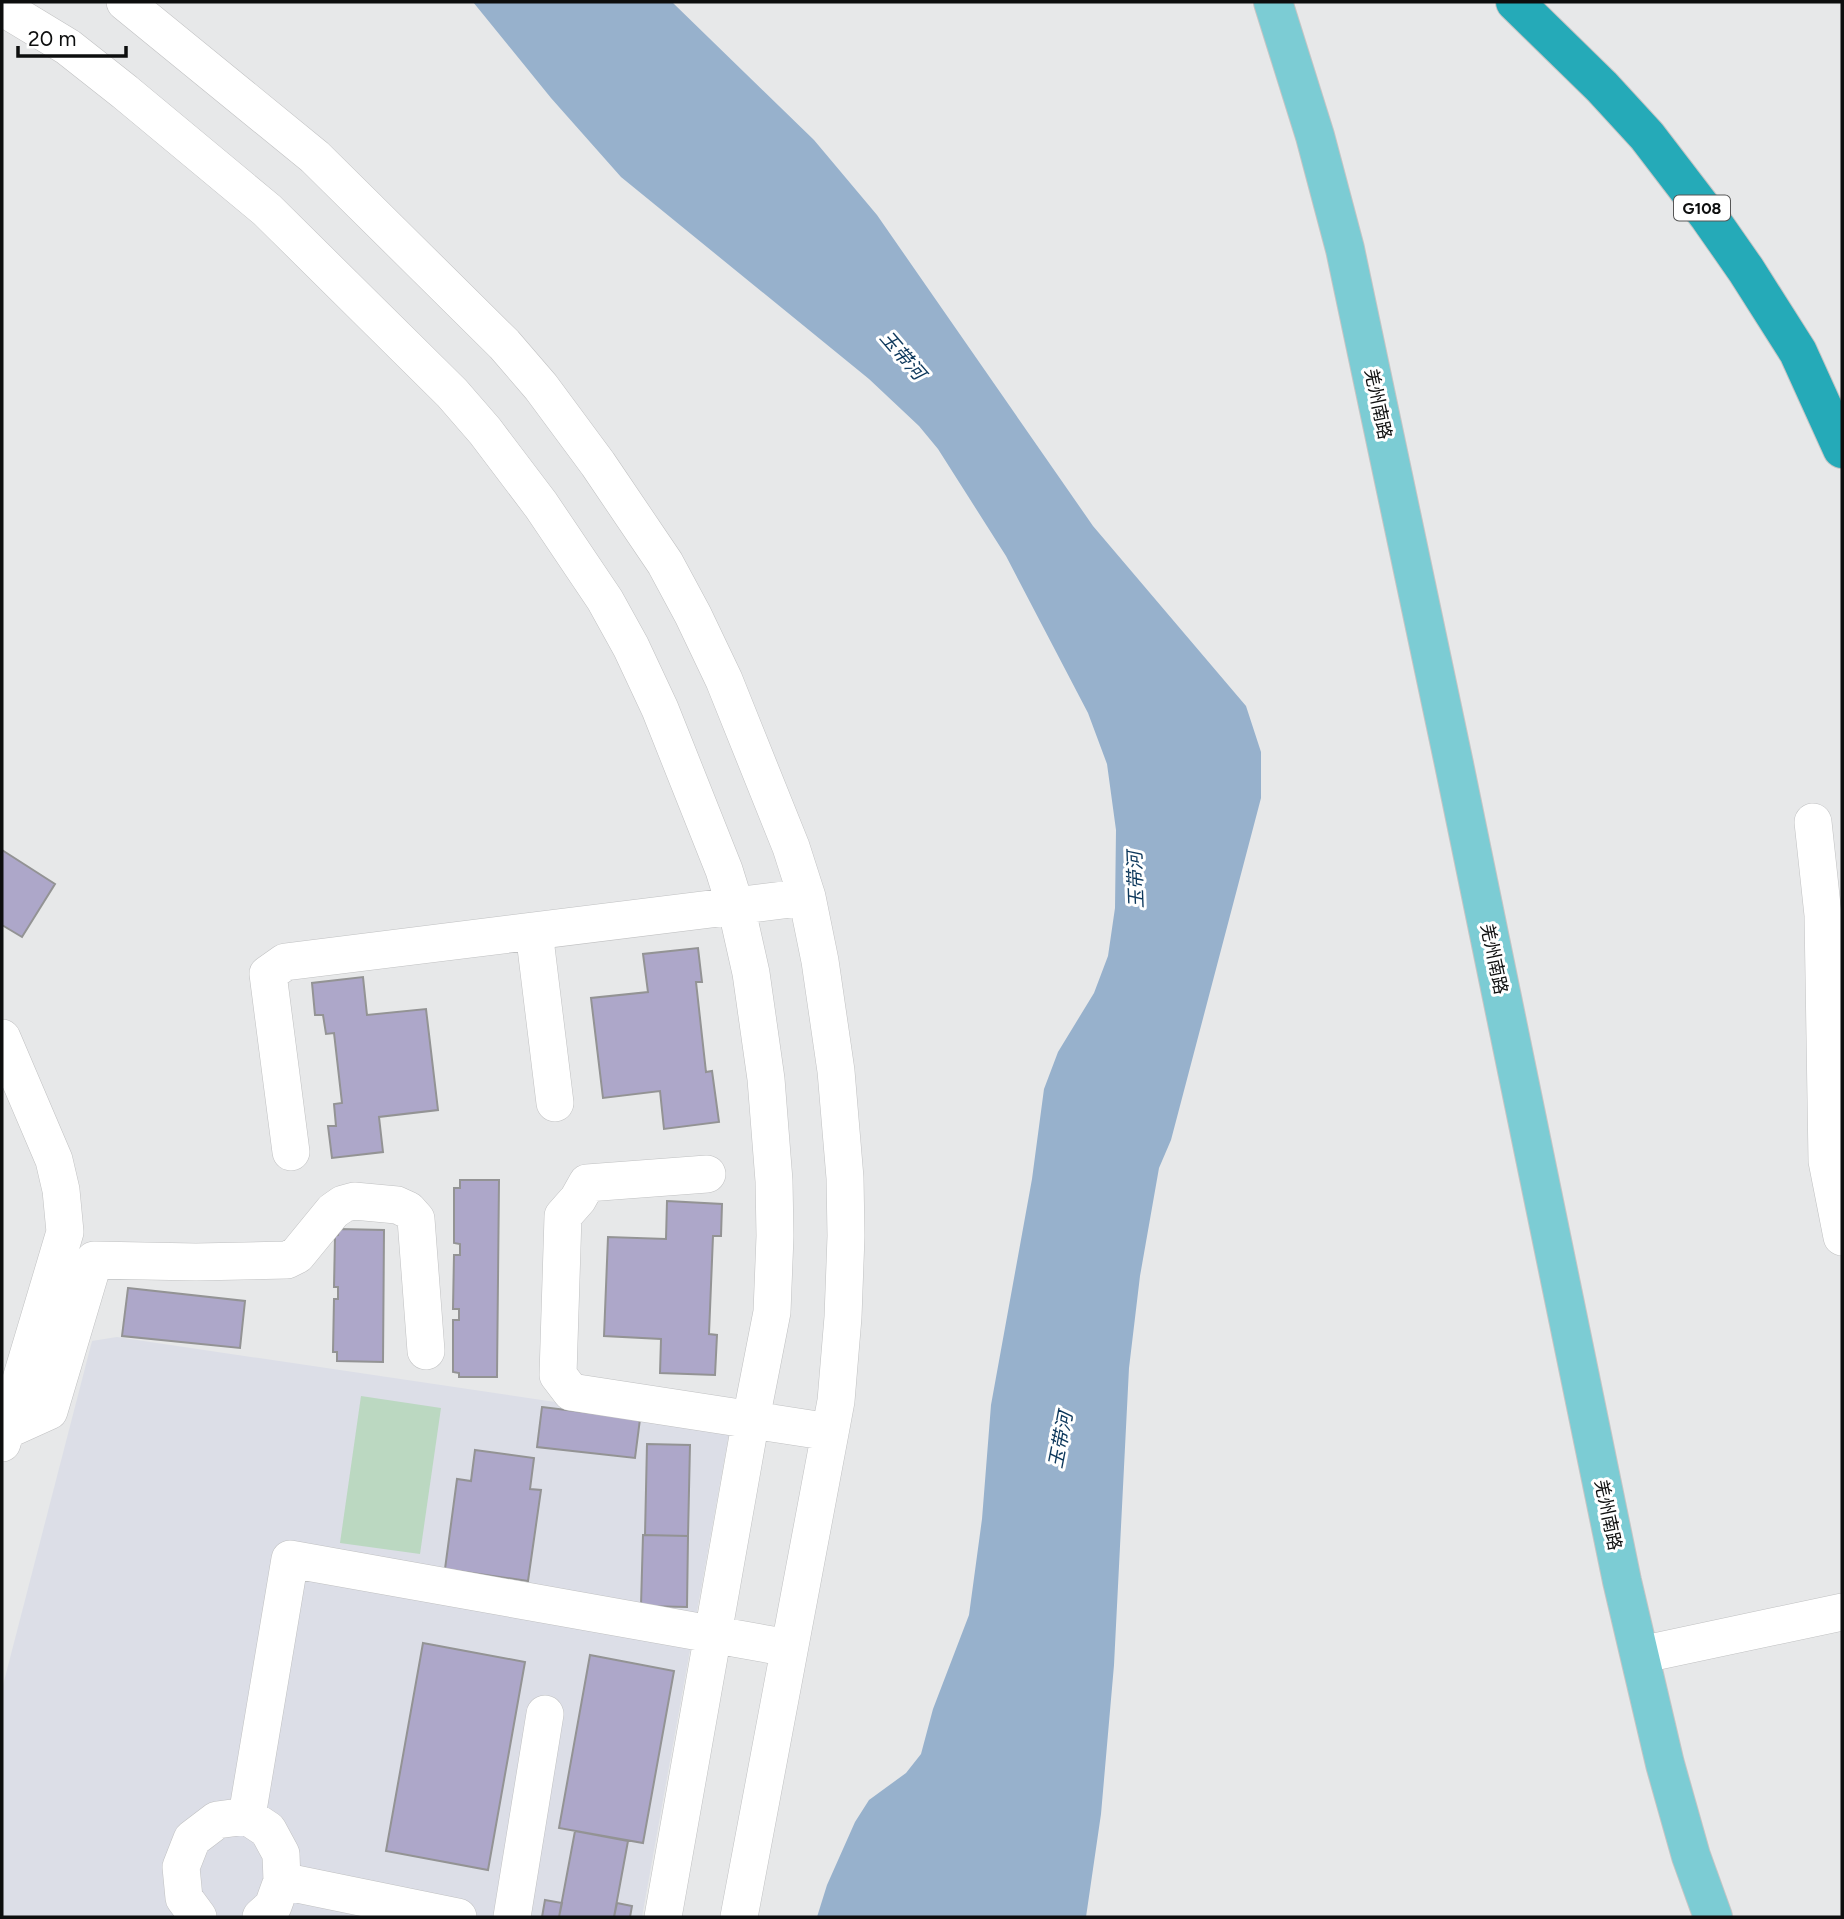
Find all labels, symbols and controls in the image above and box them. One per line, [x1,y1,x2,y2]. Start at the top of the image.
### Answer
scale bar [18,14,126,58]
text: 20 m [28,26,76,51]
road number: G108 [1674,196,1730,220]
water label: 玉带河 [875,326,933,387]
street label: 羌州南路 [1360,366,1396,442]
water label: 玉带河 [1123,847,1148,909]
street label: 羌州南路 [1476,921,1512,997]
water label: 玉带河 [1044,1406,1078,1470]
street label: 羌州南路 [1590,1477,1626,1553]

